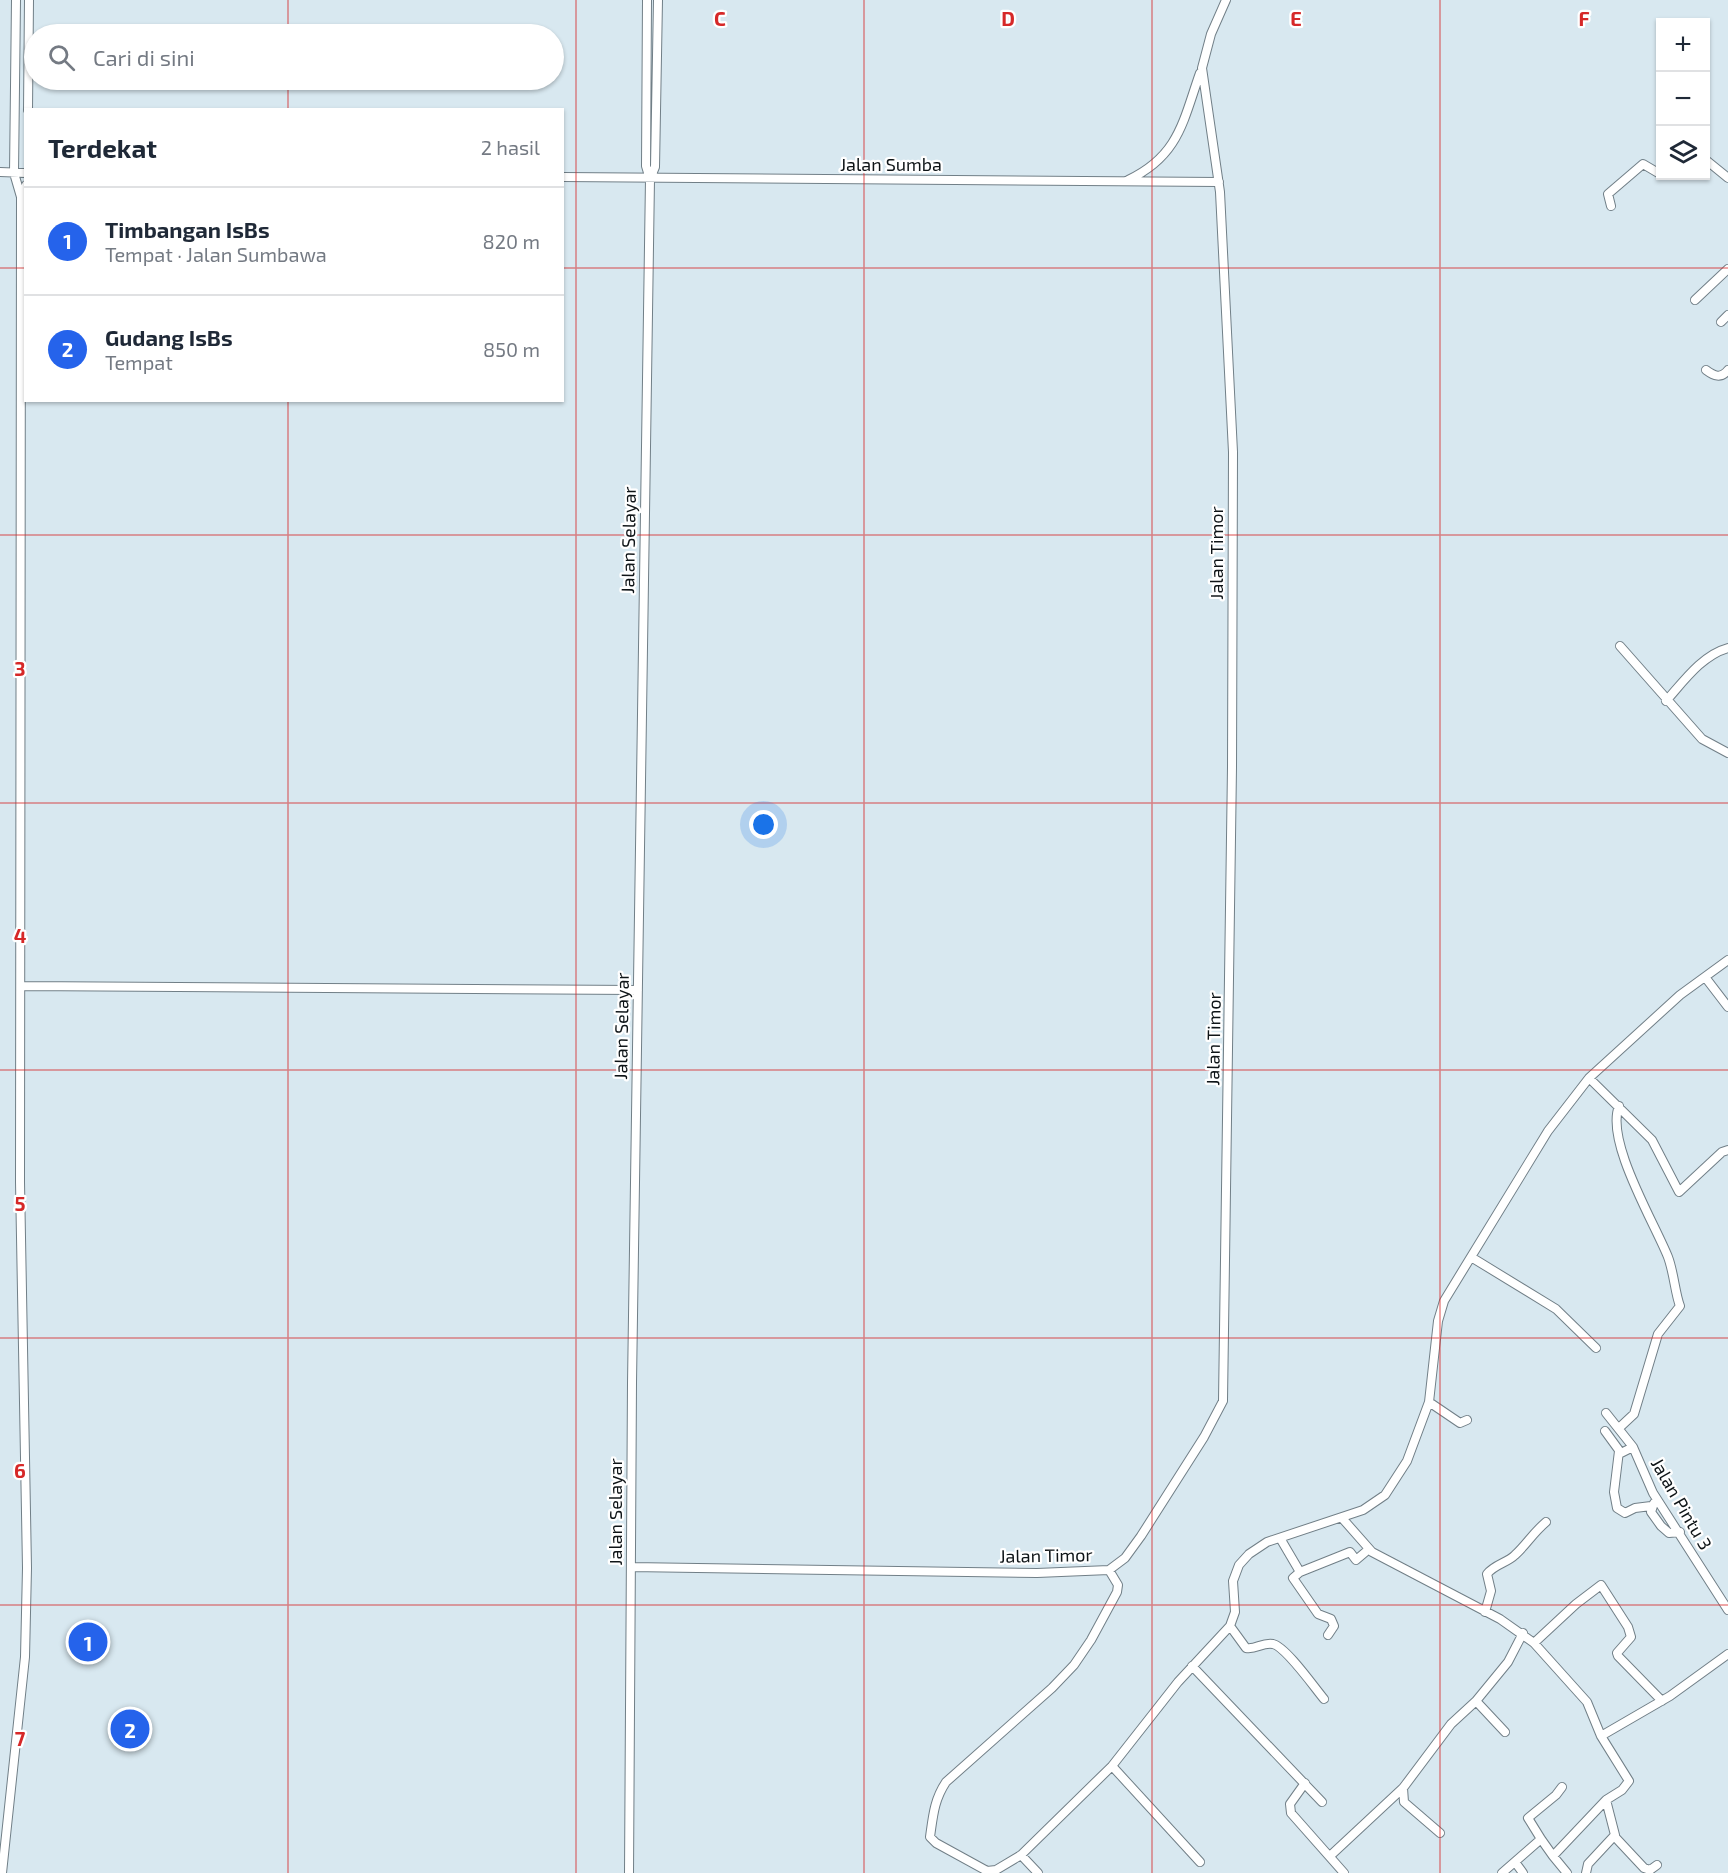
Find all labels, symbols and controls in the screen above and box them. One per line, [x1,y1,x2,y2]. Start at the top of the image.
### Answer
text: C [714,6,726,30]
text: D [1001,6,1015,30]
text: E [1290,6,1302,30]
text: F [1578,6,1590,30]
map controls [1656,18,1710,180]
button: + [1656,18,1710,72]
search box [24,24,564,90]
icon: search [45,41,78,74]
text: Cari di sini [93,44,195,70]
button: − [1656,72,1710,126]
button: layers [1656,126,1710,180]
text: Terdekat [48,132,157,163]
text: 2 hasil [481,135,540,159]
street label: Jalan Sumba [840,153,942,175]
text: Timbangan IsBs [105,216,270,242]
text: 1 [63,229,72,253]
text: 820 m [483,229,540,253]
text: Tempat · Jalan Sumbawa [105,242,327,266]
text: Gudang IsBs [105,324,233,350]
text: 2 [62,337,73,361]
text: 850 m [483,337,540,361]
text: Tempat [105,350,173,374]
street label: Jalan Selayar [616,486,640,594]
street label: Jalan Timor [1205,506,1227,600]
text: 3 [14,656,26,680]
your location [749,810,778,839]
text: 4 [14,923,27,947]
street label: Jalan Selayar [609,972,633,1080]
street label: Jalan Timor [1201,992,1225,1086]
text: 5 [14,1191,26,1215]
street label: Jalan Pintu 3 [1647,1454,1717,1553]
text: 6 [14,1458,26,1482]
street label: Jalan Selayar [604,1458,626,1566]
street label: Jalan Timor [999,1543,1093,1567]
pin: 1 [68,1620,107,1664]
pin: 2 [110,1706,150,1752]
text: 7 [15,1726,26,1750]

